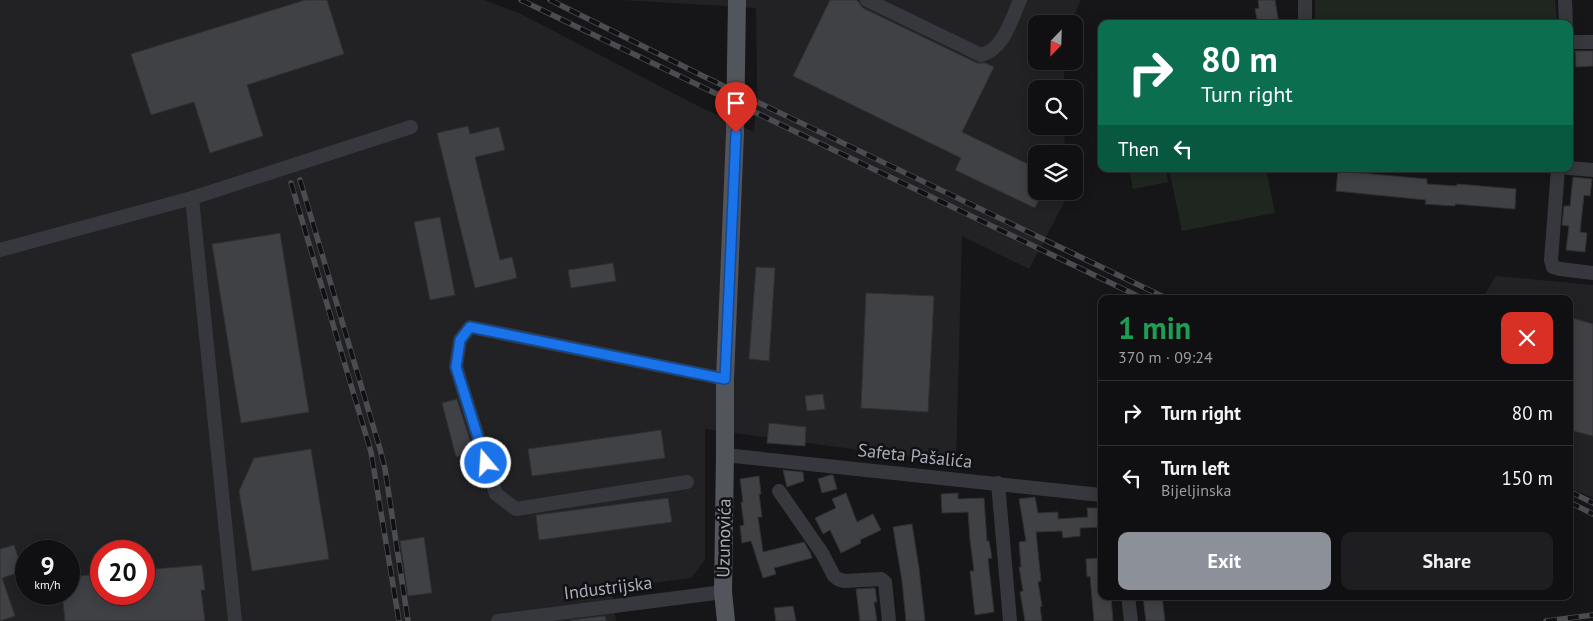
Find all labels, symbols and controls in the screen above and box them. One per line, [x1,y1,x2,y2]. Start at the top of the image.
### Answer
north arrow [1028,15,1082,70]
map controls [1028,15,1083,200]
text: 80 m [1201,36,1278,82]
icon: right [1118,40,1183,105]
button: search [1028,80,1083,135]
text: Turn right [1201,80,1293,108]
pin [715,82,757,133]
icon: arrive [722,89,750,117]
icon: left [1169,135,1197,163]
text: Then [1118,137,1159,161]
button: layers [1028,145,1083,200]
text: 1 min [1118,308,1191,347]
button: close [1501,312,1553,364]
text: 370 m · 09:24 [1118,347,1213,367]
icon: right [1118,399,1146,427]
text: Turn right [1161,401,1241,425]
text: 80 m [1512,401,1553,425]
position arrow [459,436,511,488]
street label: Safeta Pašalića [857,438,973,473]
text: Turn left [1161,456,1230,480]
icon: left [1118,464,1146,492]
text: 150 m [1501,466,1553,490]
text: Bijeljinska [1161,480,1231,500]
street label: Uzunovića [711,498,736,578]
button: Exit [1118,532,1331,590]
button: Share [1341,532,1553,590]
speed limit sign: 20 [90,540,155,605]
text: 9 [40,550,55,582]
street label: Industrijska [562,571,654,604]
text: km/h [34,577,61,592]

